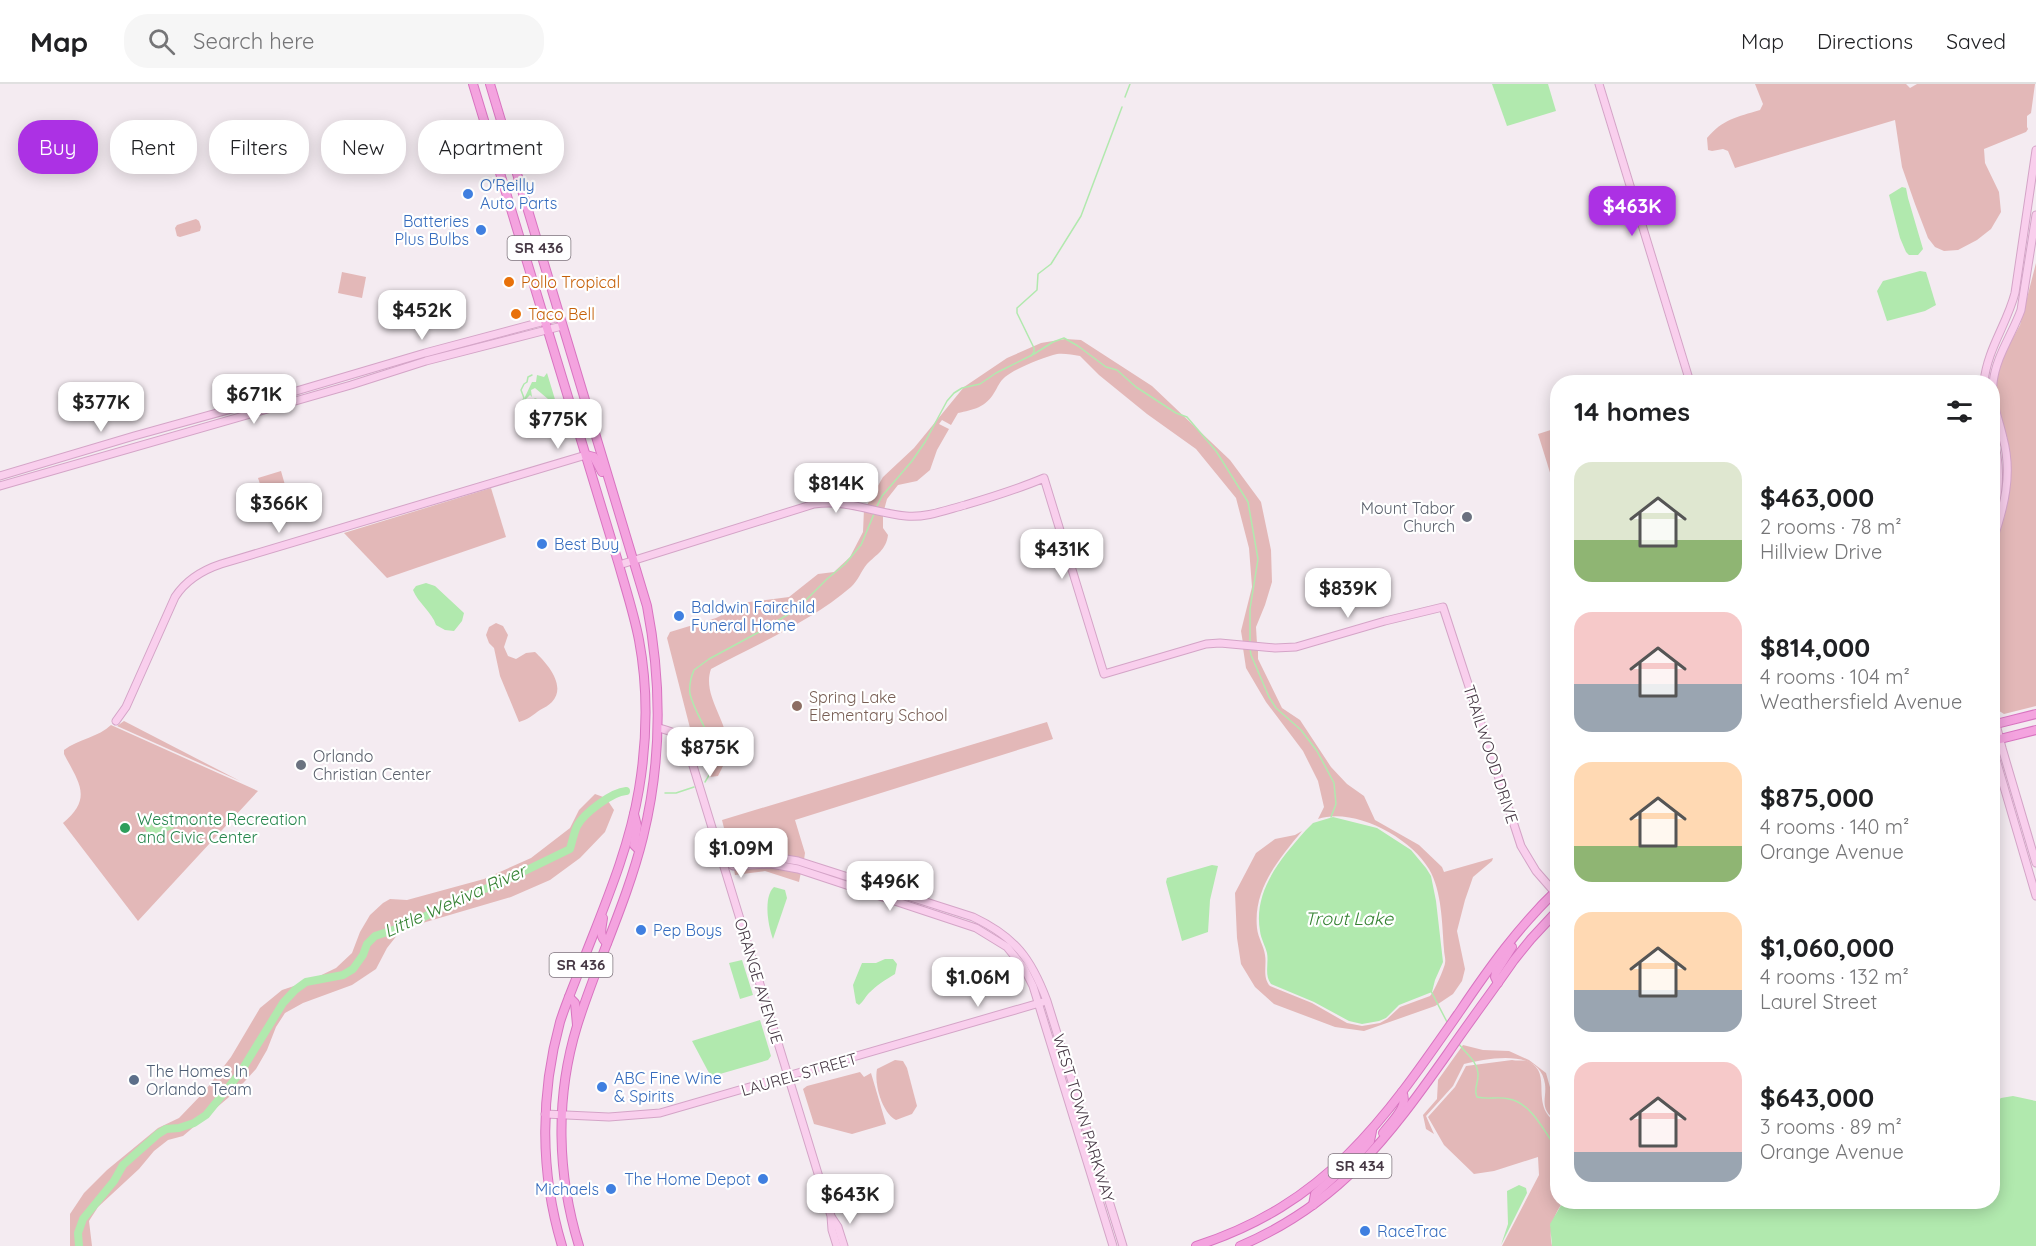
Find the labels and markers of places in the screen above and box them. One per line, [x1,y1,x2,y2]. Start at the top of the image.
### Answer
place label: O'Reilly Auto Parts [480,175,557,213]
pin: $463K [1590,186,1674,237]
marker: O'Reilly Auto Parts [461,187,475,201]
place label: Batteries Plus Bulbs [394,211,469,249]
marker: Batteries Plus Bulbs [474,223,488,237]
place label: Pollo Tropical [521,272,620,292]
marker: Pollo Tropical [502,275,516,289]
pin: $452K [380,290,464,341]
place label: Taco Bell [528,304,595,324]
marker: Taco Bell [509,307,523,321]
pin: $671K [212,374,296,425]
pin: $377K [59,382,143,433]
pin: $775K [516,399,600,450]
pin: $814K [794,463,878,514]
pin: $366K [237,483,321,534]
place label: Mount Tabor Church [1361,498,1455,536]
marker: Mount Tabor Church [1460,510,1474,524]
pin: $431K [1020,529,1104,580]
place label: Best Buy [554,534,619,554]
marker: Best Buy [535,537,549,551]
pin: $839K [1306,568,1390,619]
place label: Baldwin Fairchild Funeral Home [691,597,815,635]
marker: Baldwin Fairchild Funeral Home [672,609,686,623]
place label: Spring Lake Elementary School [809,687,948,725]
marker: Spring Lake Elementary School [790,699,804,713]
pin: $875K [668,727,752,778]
place label: Orlando Christian Center [313,746,431,784]
marker: Orlando Christian Center [294,758,308,772]
place label: Westmonte Recreation and Civic Center [137,809,307,847]
marker: Westmonte Recreation and Civic Center [118,821,132,835]
pin: $1.09M [692,828,790,879]
pin: $496K [848,861,932,912]
place label: Pep Boys [653,920,722,940]
marker: Pep Boys [634,923,648,937]
pin: $1.06M [929,957,1027,1008]
place label: The Homes In Orlando Team [146,1061,252,1099]
place label: ABC Fine Wine & Spirits [614,1068,722,1106]
marker: The Homes In Orlando Team [127,1073,141,1087]
marker: ABC Fine Wine & Spirits [595,1080,609,1094]
place label: The Home Depot [624,1169,751,1189]
marker: The Home Depot [756,1172,770,1186]
pin: $643K [808,1174,892,1225]
place label: Michaels [535,1179,599,1199]
marker: Michaels [604,1182,618,1196]
place label: RaceTrac [1377,1221,1447,1241]
marker: RaceTrac [1358,1224,1372,1238]

